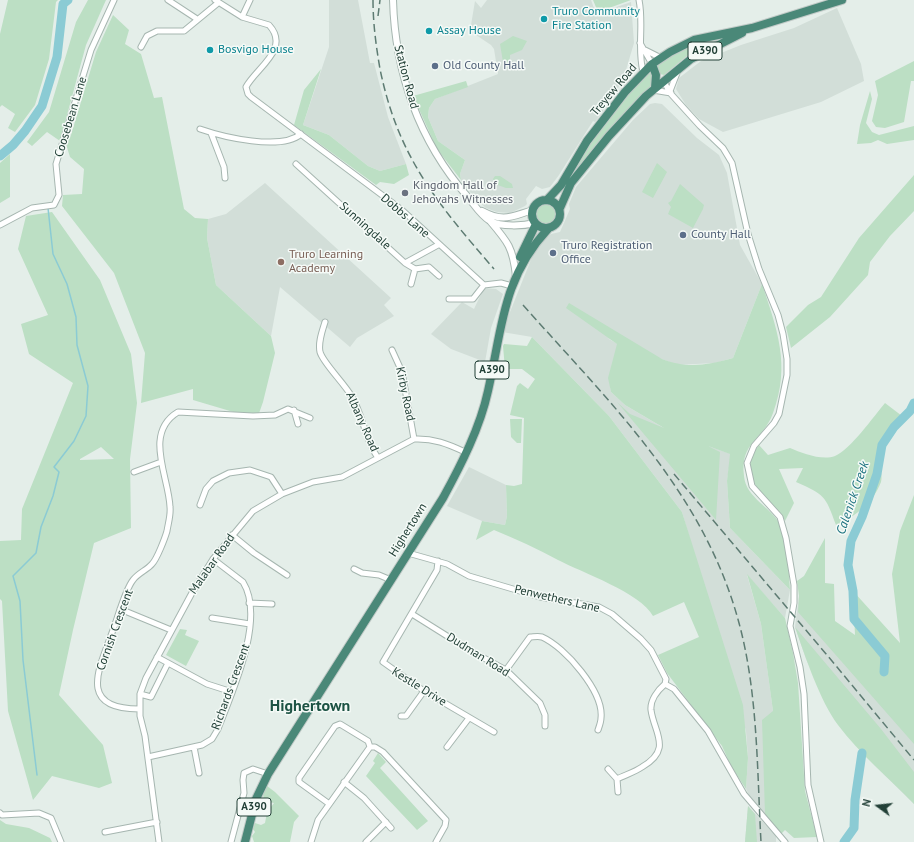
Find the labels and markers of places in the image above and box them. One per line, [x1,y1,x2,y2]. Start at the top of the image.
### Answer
place label: Truro Community Fire Station [552,5,640,33]
marker: Truro Community Fire Station [539,14,549,24]
place label: Assay House [437,24,501,38]
marker: Assay House [424,26,434,36]
place label: Bosvigo House [218,43,294,57]
marker: Bosvigo House [205,45,215,55]
place label: Old County Hall [443,59,524,73]
marker: Old County Hall [430,61,440,71]
place label: Kingdom Hall of Jehovahs Witnesses [413,179,513,207]
marker: Kingdom Hall of Jehovahs Witnesses [400,188,410,198]
place label: County Hall [691,228,751,242]
marker: County Hall [678,230,688,240]
place label: Truro Registration Office [561,239,652,267]
place label: Truro Learning Academy [289,248,363,276]
marker: Truro Registration Office [548,248,558,258]
marker: Truro Learning Academy [276,257,286,267]

